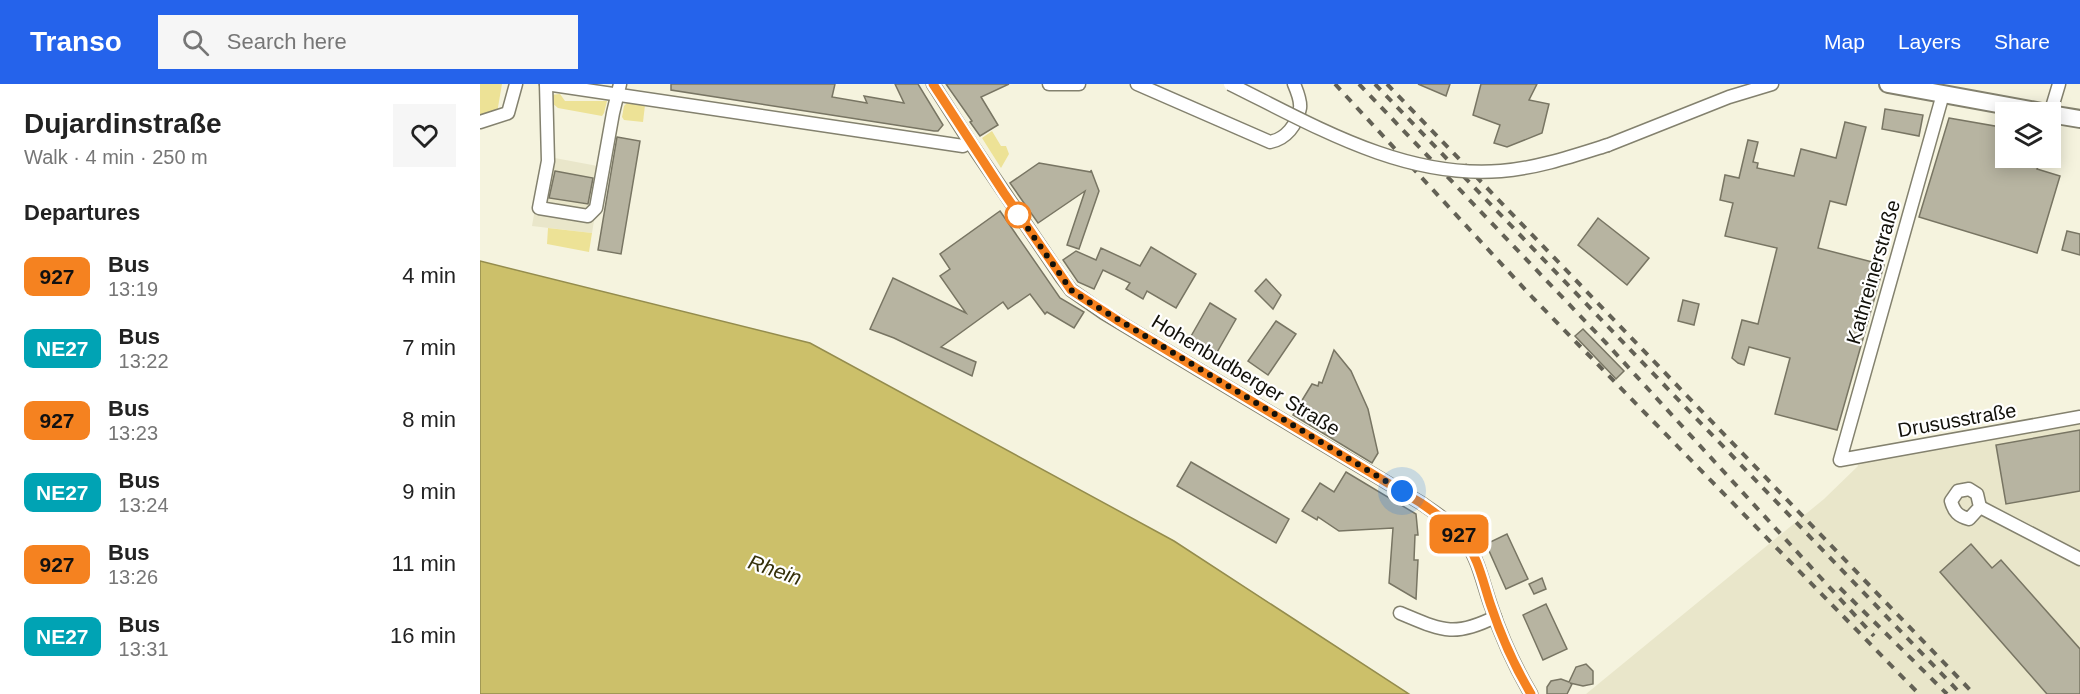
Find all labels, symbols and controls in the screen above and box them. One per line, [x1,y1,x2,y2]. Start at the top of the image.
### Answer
search box [158,15,578,69]
text: Transo [30,26,122,57]
icon: search [179,26,212,59]
text: Search here [227,29,347,54]
text: Map [1824,30,1865,53]
text: Layers [1898,30,1961,53]
text: Share [1994,30,2050,53]
map controls [1995,102,2061,168]
button: layers [1995,102,2061,168]
button: heart [393,104,456,167]
text: Dujardinstraße [24,108,222,139]
text: Walk · 4 min · 250 m [24,146,208,168]
street label: Kathreinerstraße [1842,197,1904,347]
text: Departures [24,200,140,225]
unlabelled marker [1005,202,1031,228]
text: Bus [108,252,150,277]
text: 4 min [402,263,456,288]
text: 927 [39,265,75,288]
text: 13:19 [108,278,158,300]
street label: Hohenbudberger Straße [1148,310,1344,440]
text: Bus [119,324,160,349]
text: 7 min [402,335,456,360]
text: NE27 [36,337,89,360]
text: 13:22 [119,350,169,372]
text: Bus [108,396,150,421]
street label: Drususstraße [1896,399,2018,441]
text: 8 min [402,407,456,432]
text: 927 [39,409,75,432]
text: 13:23 [108,422,158,444]
text: Bus [119,468,160,493]
your location [1387,476,1417,506]
text: 9 min [402,479,456,504]
text: NE27 [36,481,89,504]
text: 13:24 [119,494,169,516]
line badge: 927 [1424,514,1494,554]
text: 927 [1441,523,1477,546]
text: Bus [108,540,150,565]
water label: Rhein [745,550,805,589]
text: 11 min [392,551,456,576]
text: 927 [39,553,75,576]
text: 13:26 [108,566,158,588]
text: Bus [119,612,160,637]
text: 16 min [390,623,456,648]
text: NE27 [36,625,89,648]
text: 13:31 [119,638,169,660]

